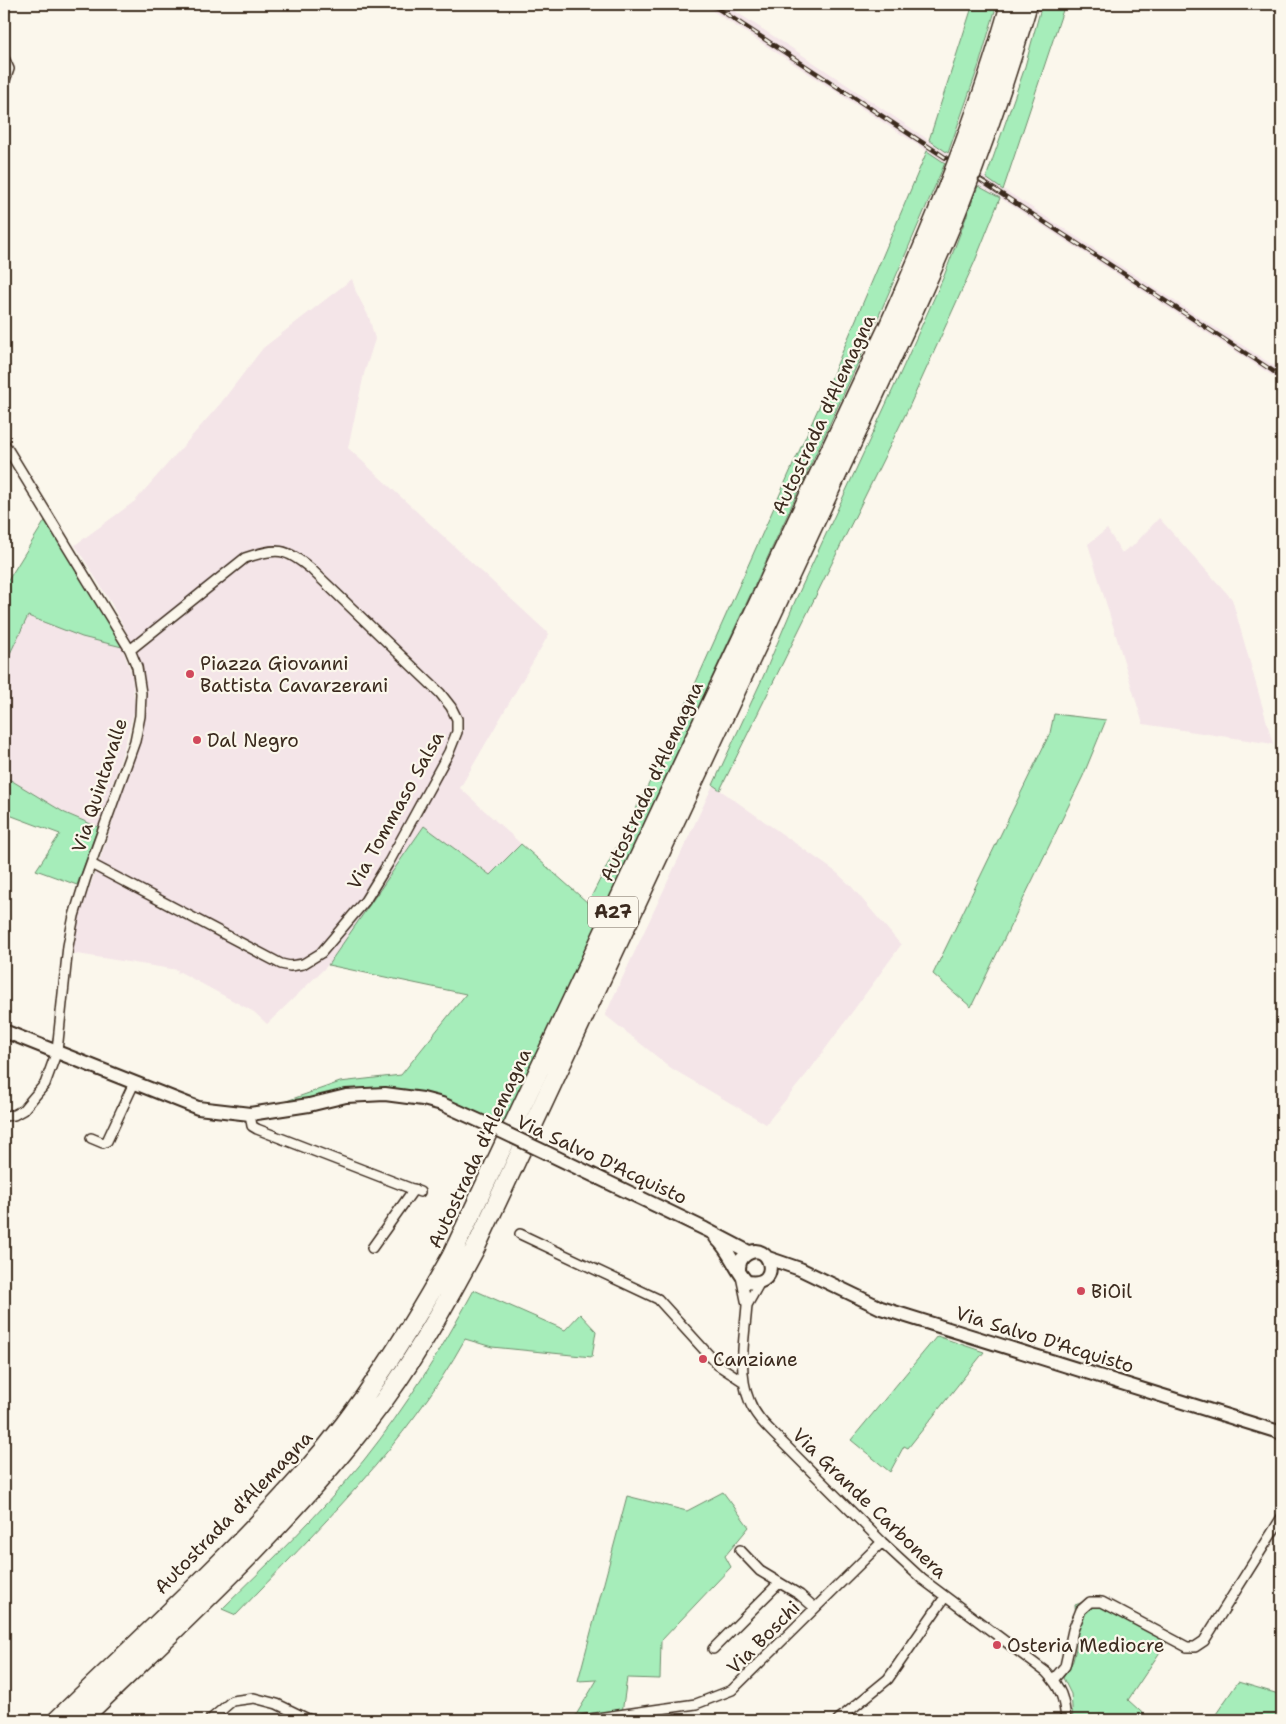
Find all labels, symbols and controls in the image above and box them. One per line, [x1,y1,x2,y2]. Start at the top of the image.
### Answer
street label: Autostrada d'Alemagna [766,310,881,518]
place label: Piazza Giovanni Battista Cavarzerani [200,651,388,698]
marker: Piazza Giovanni Battista Cavarzerani [184,668,196,680]
street label: Autostrada d'Alemagna [594,677,709,885]
street label: Via Quintavalle [66,715,133,856]
street label: Via Tommaso Salsa [341,726,449,894]
place label: Dal Negro [207,728,299,753]
marker: Dal Negro [191,734,203,746]
road number: A27 [588,896,638,928]
street label: Autostrada d'Alemagna [422,1044,537,1252]
street label: Via Salvo D'Acquisto [512,1109,691,1210]
place label: BiOil [1091,1279,1132,1304]
marker: BiOil [1075,1285,1087,1297]
street label: Via Salvo D'Acquisto [953,1300,1137,1379]
place label: Canziane [713,1347,798,1372]
marker: Canziane [697,1353,709,1365]
street label: Via Grande Carbonera [787,1423,953,1584]
street label: Autostrada d'Alemagna [149,1425,318,1599]
street label: Via Boschi [721,1595,805,1679]
place label: Osteria Mediocre [1007,1633,1164,1658]
marker: Osteria Mediocre [991,1639,1003,1651]

